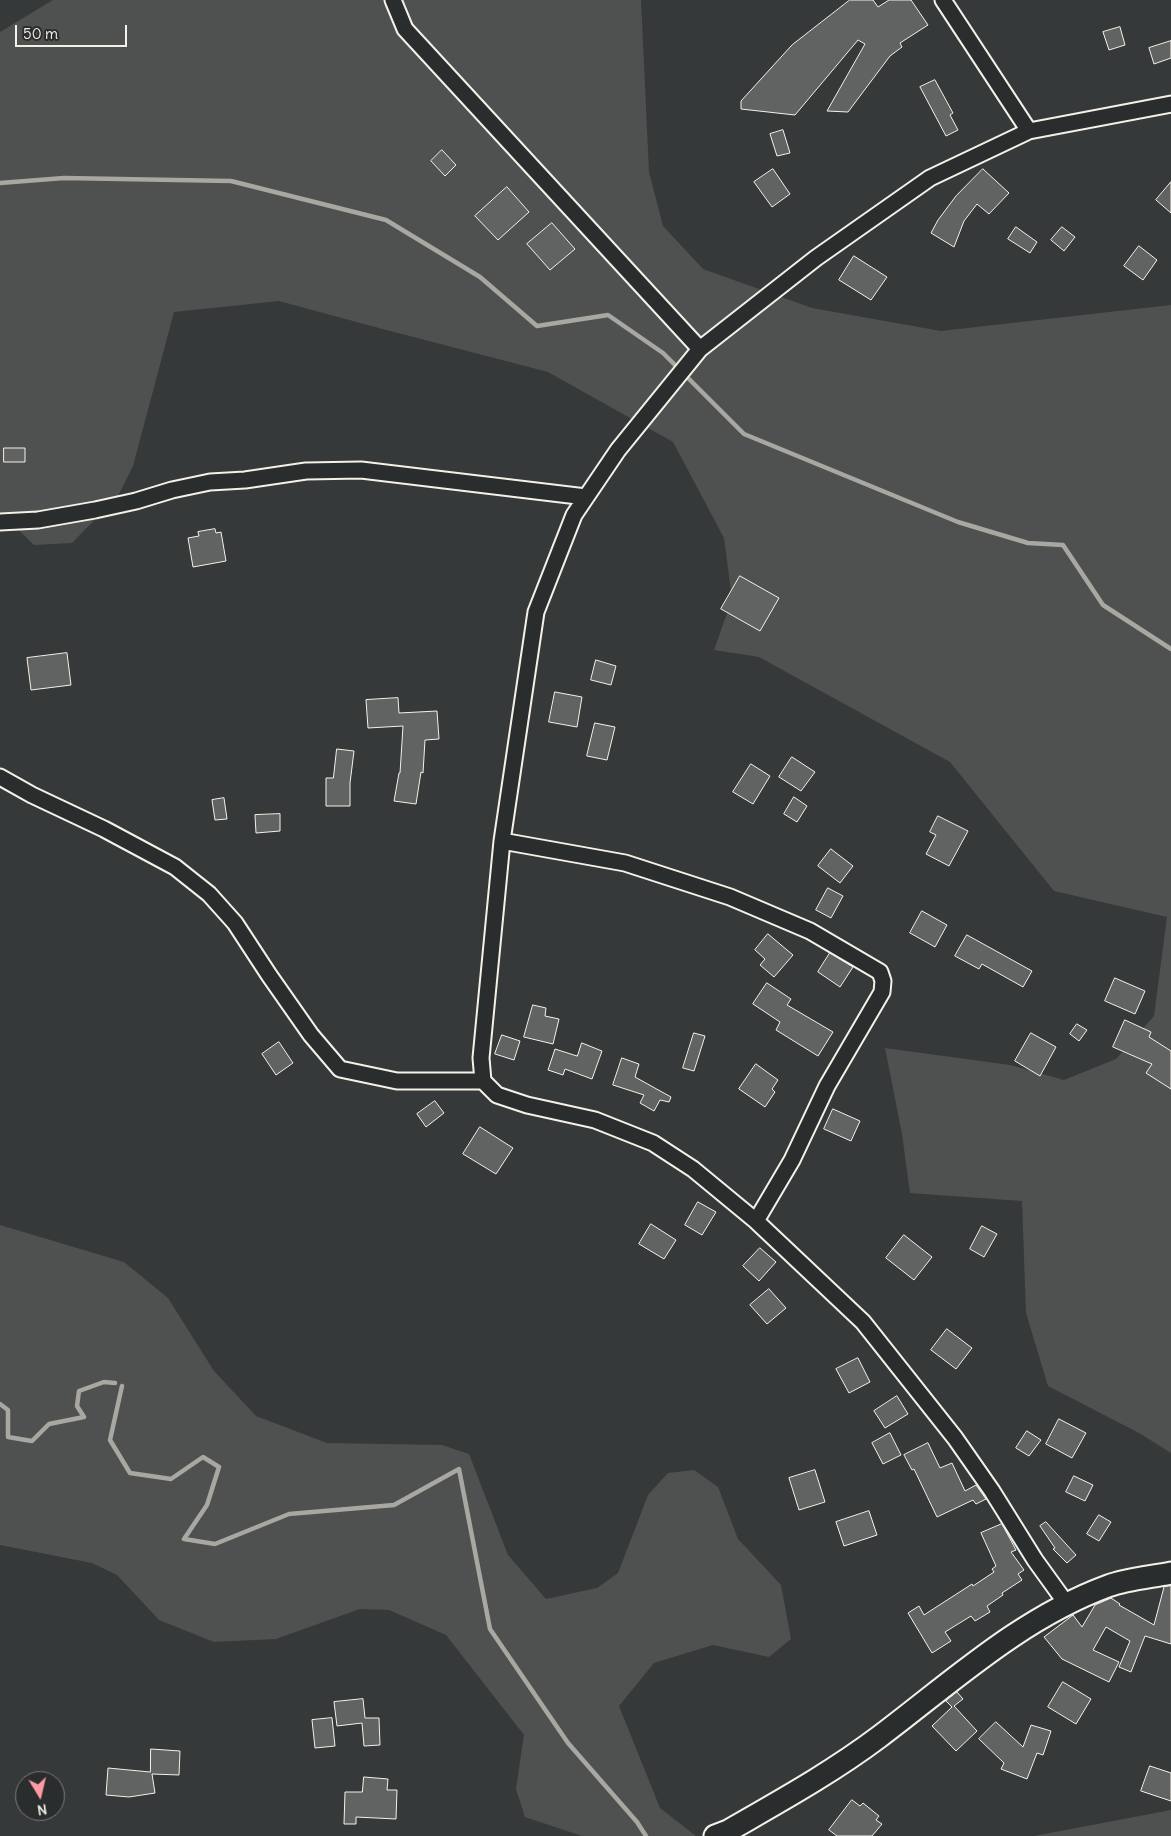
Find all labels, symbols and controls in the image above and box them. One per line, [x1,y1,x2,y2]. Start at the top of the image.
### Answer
scale bar [18,15,130,47]
text: 50 m [23,24,58,43]
north arrow [15,1771,65,1821]
text: N [36,1800,48,1819]

